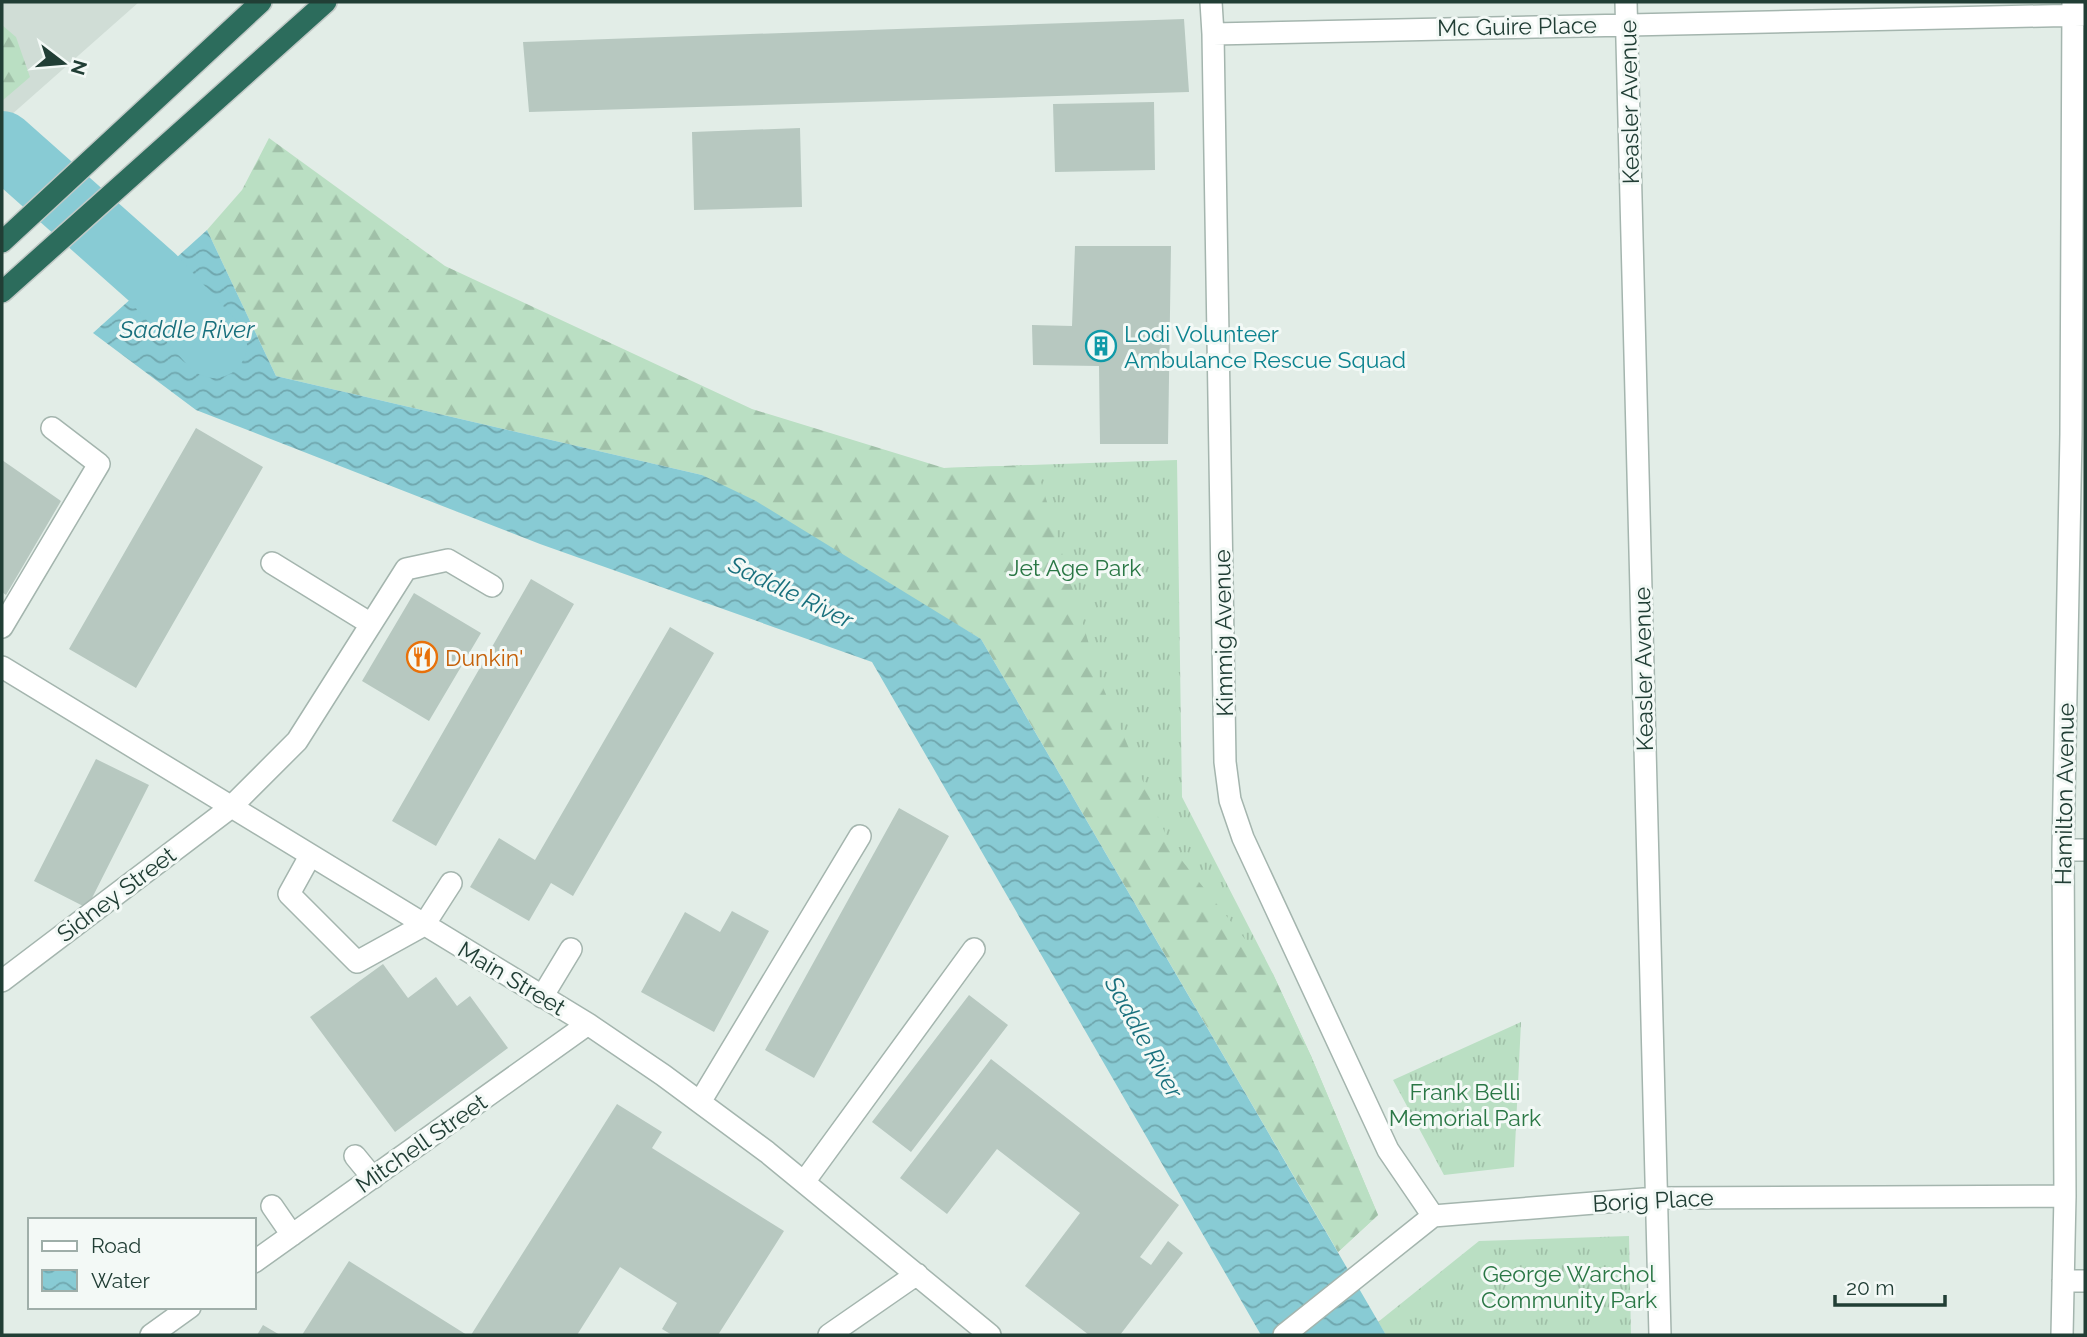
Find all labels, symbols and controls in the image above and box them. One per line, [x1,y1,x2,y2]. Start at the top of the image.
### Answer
street label: Mc Guire Place [1437,11,1597,41]
street label: Keasler Avenue [1614,20,1644,184]
north arrow [28,28,98,98]
text: N [67,58,92,78]
water label: Saddle River [119,315,255,344]
place label: Lodi Volunteer Ambulance Rescue Squad [1124,320,1406,373]
building icon: Lodi Volunteer Ambulance Rescue Squad [1084,329,1118,363]
water label: Saddle River [723,549,859,635]
street label: Kimmig Avenue [1208,549,1238,717]
park label: Jet Age Park [1009,554,1141,581]
street label: Keasler Avenue [1628,587,1658,751]
restaurant icon: Dunkin' [405,640,439,674]
place label: Dunkin' [445,644,523,671]
street label: Hamilton Avenue [2049,703,2079,885]
street label: Sidney Street [51,841,181,947]
street label: Main Street [453,935,571,1021]
water label: Saddle River [1098,970,1190,1104]
park label: Frank Belli Memorial Park [1389,1078,1541,1131]
street label: Mitchell Street [350,1088,492,1198]
street label: Borig Place [1592,1183,1714,1217]
legend [28,1218,256,1309]
text: Road [91,1233,141,1258]
park label: George Warchol Community Park [1481,1260,1657,1313]
scale bar [1835,1264,1945,1308]
text: Water [91,1268,150,1293]
text: 20 m [1846,1275,1894,1300]

